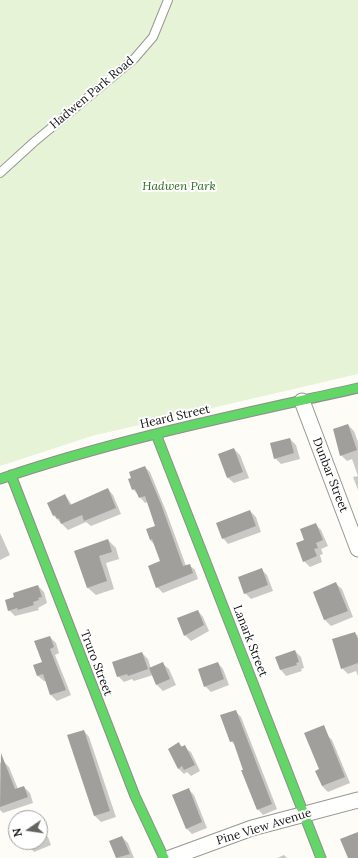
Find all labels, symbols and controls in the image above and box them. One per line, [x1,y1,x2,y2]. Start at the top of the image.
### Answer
street label: Hadwen Park Road [47,54,137,132]
park label: Hadwen Park [142,180,216,194]
street label: Heard Street [139,402,211,432]
street label: Dunbar Street [309,436,351,514]
street label: Lanark Street [230,603,270,679]
street label: Truro Street [77,628,115,698]
street label: Pine View Avenue [215,806,313,848]
north arrow [8,810,48,850]
text: N [10,827,25,838]

